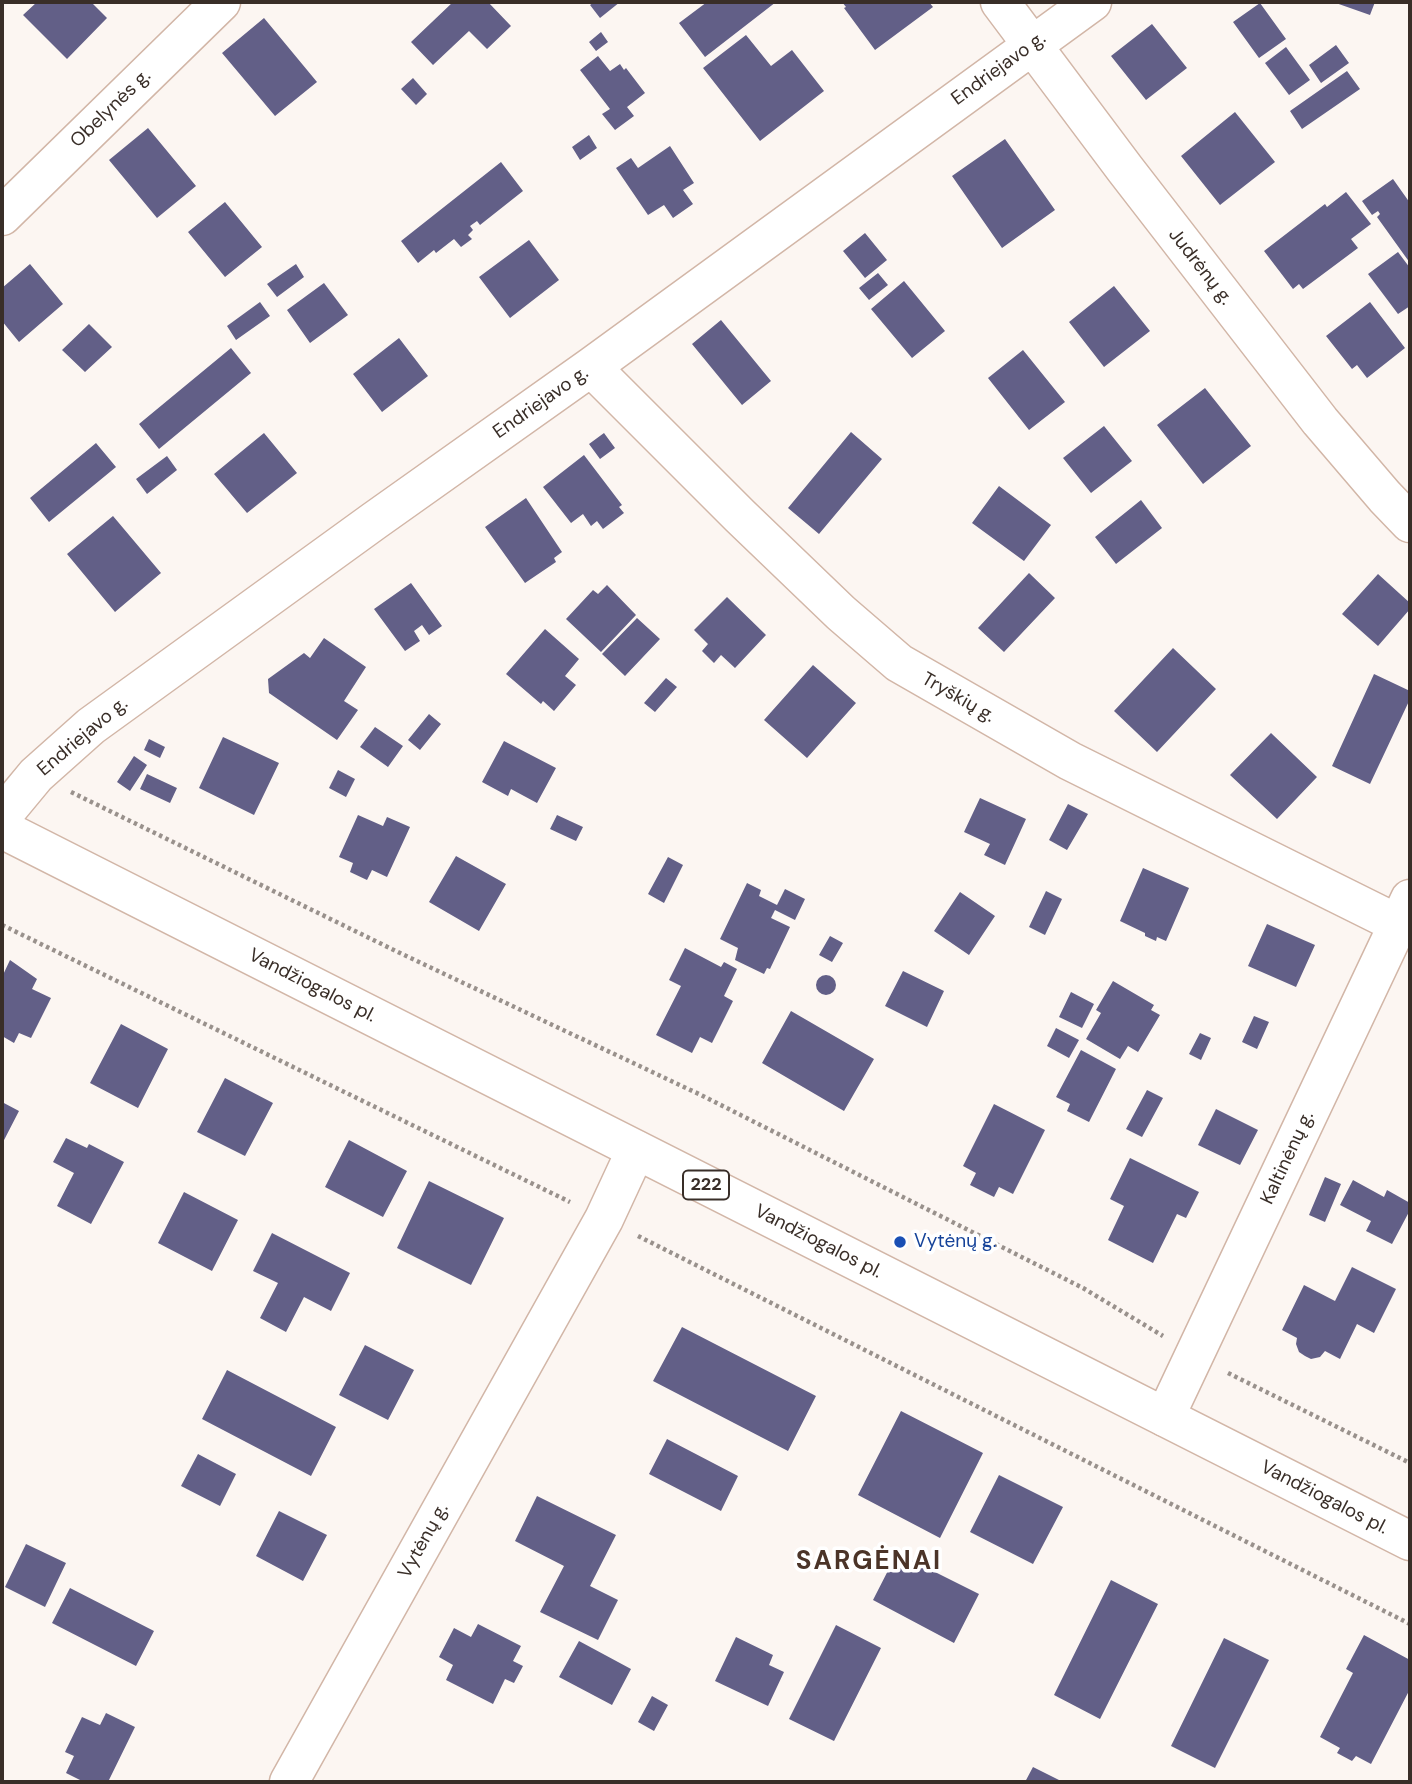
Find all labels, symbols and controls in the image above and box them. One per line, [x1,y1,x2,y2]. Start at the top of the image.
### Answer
street label: Endriejavo g. [947,27,1051,111]
street label: Obelynės g. [66,65,156,153]
street label: Judrėnų g. [1163,224,1237,310]
street label: Endriejavo g. [489,362,593,444]
street label: Tryškių g. [917,668,999,728]
street label: Endriejavo g. [33,693,133,781]
street label: Vandžiogalos pl. [245,944,379,1028]
street label: Kaltinėnų g. [1257,1108,1319,1208]
road number: 222 [683,1170,729,1200]
street label: Vandžiogalos pl. [751,1200,885,1284]
place label: Vytėnų g. [914,1231,996,1253]
marker: Vytėnų g. [892,1234,908,1250]
street label: Vandžiogalos pl. [1257,1456,1391,1540]
street label: Vytėnų g. [394,1499,454,1583]
district label: SARGĖNAI [797,1546,941,1578]

